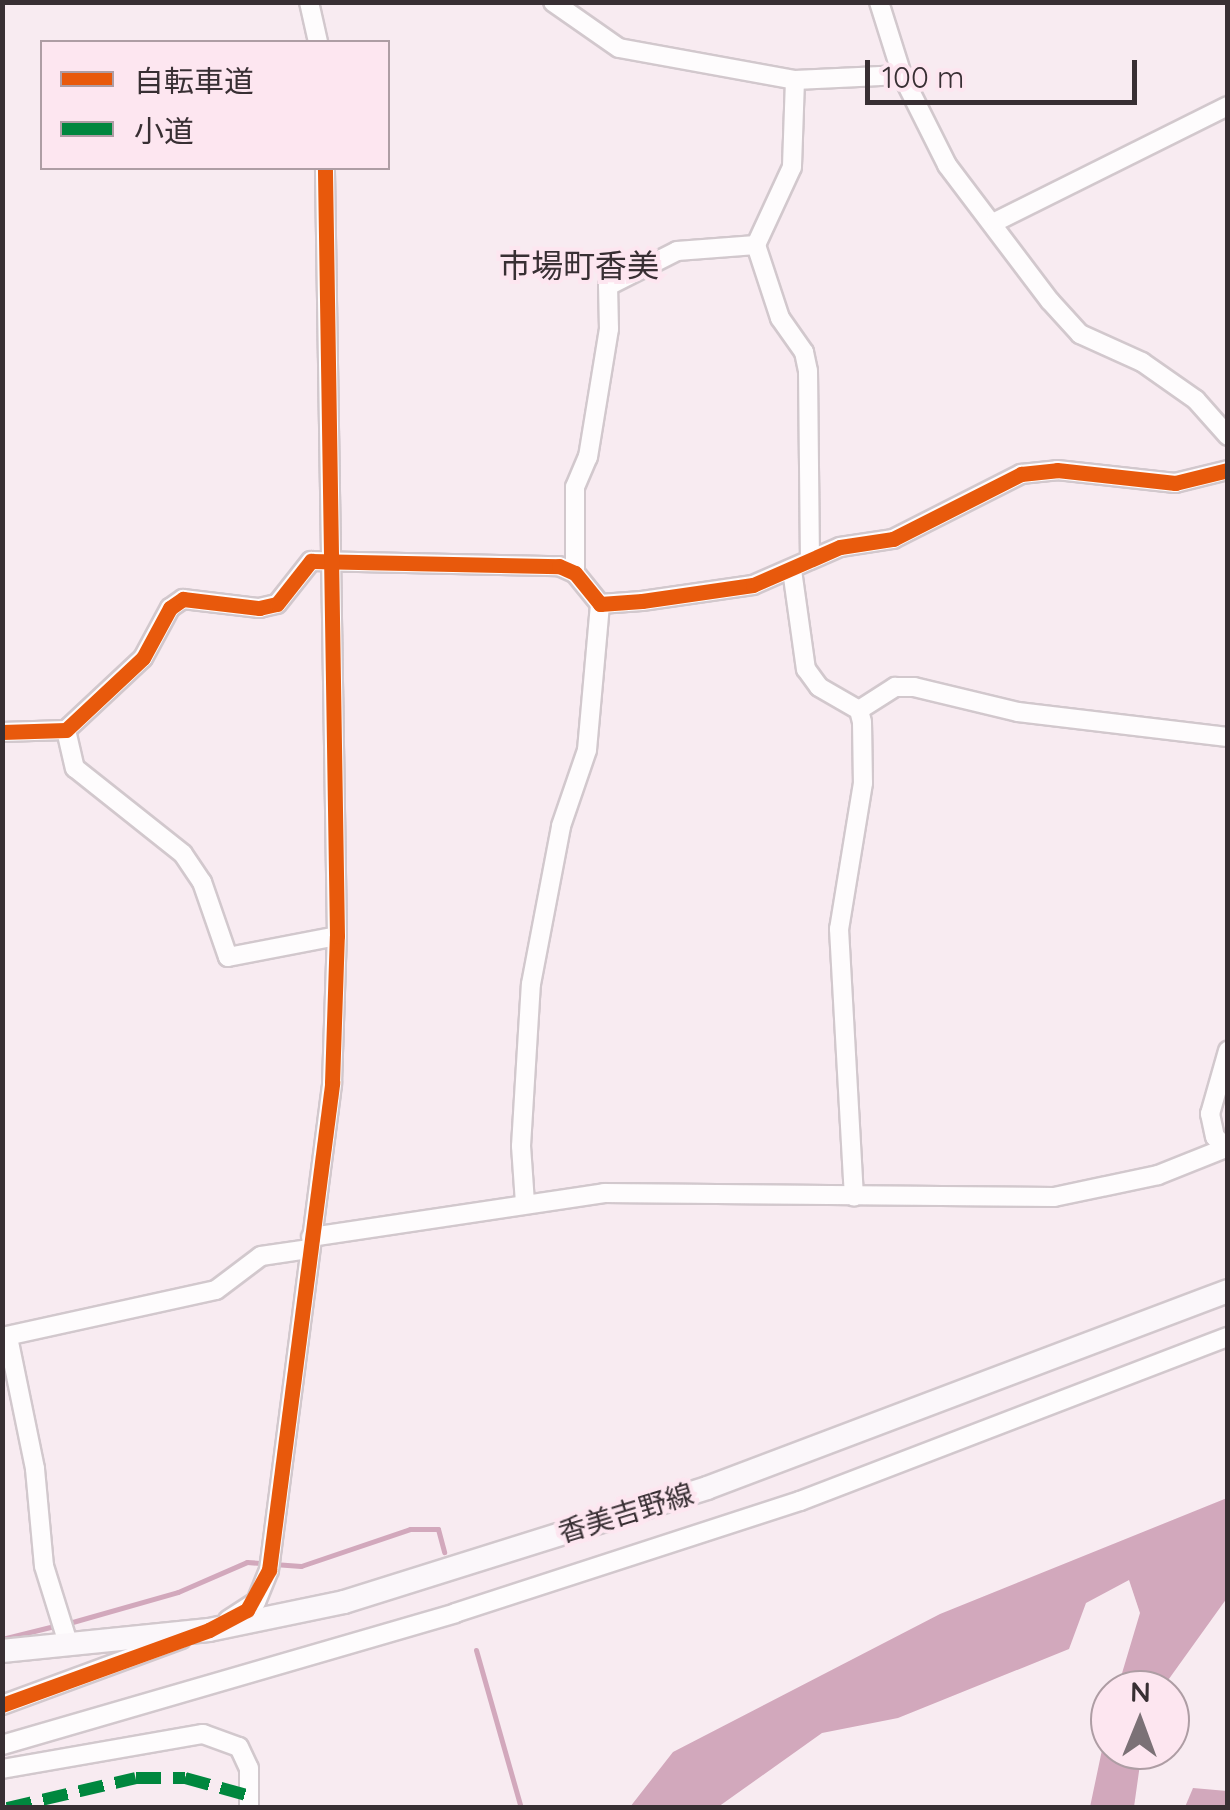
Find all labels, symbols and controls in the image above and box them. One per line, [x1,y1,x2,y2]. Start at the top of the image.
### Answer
legend [40,40,390,170]
scale bar [870,40,1142,102]
text: 100 m [882,58,964,96]
text: 自転車道 [134,62,254,100]
text: 小道 [134,112,194,150]
district label: 市場町香美 [499,246,659,284]
street label: 香美吉野線 [554,1476,698,1550]
north arrow [1090,1670,1190,1770]
text: N [1130,1674,1151,1709]

